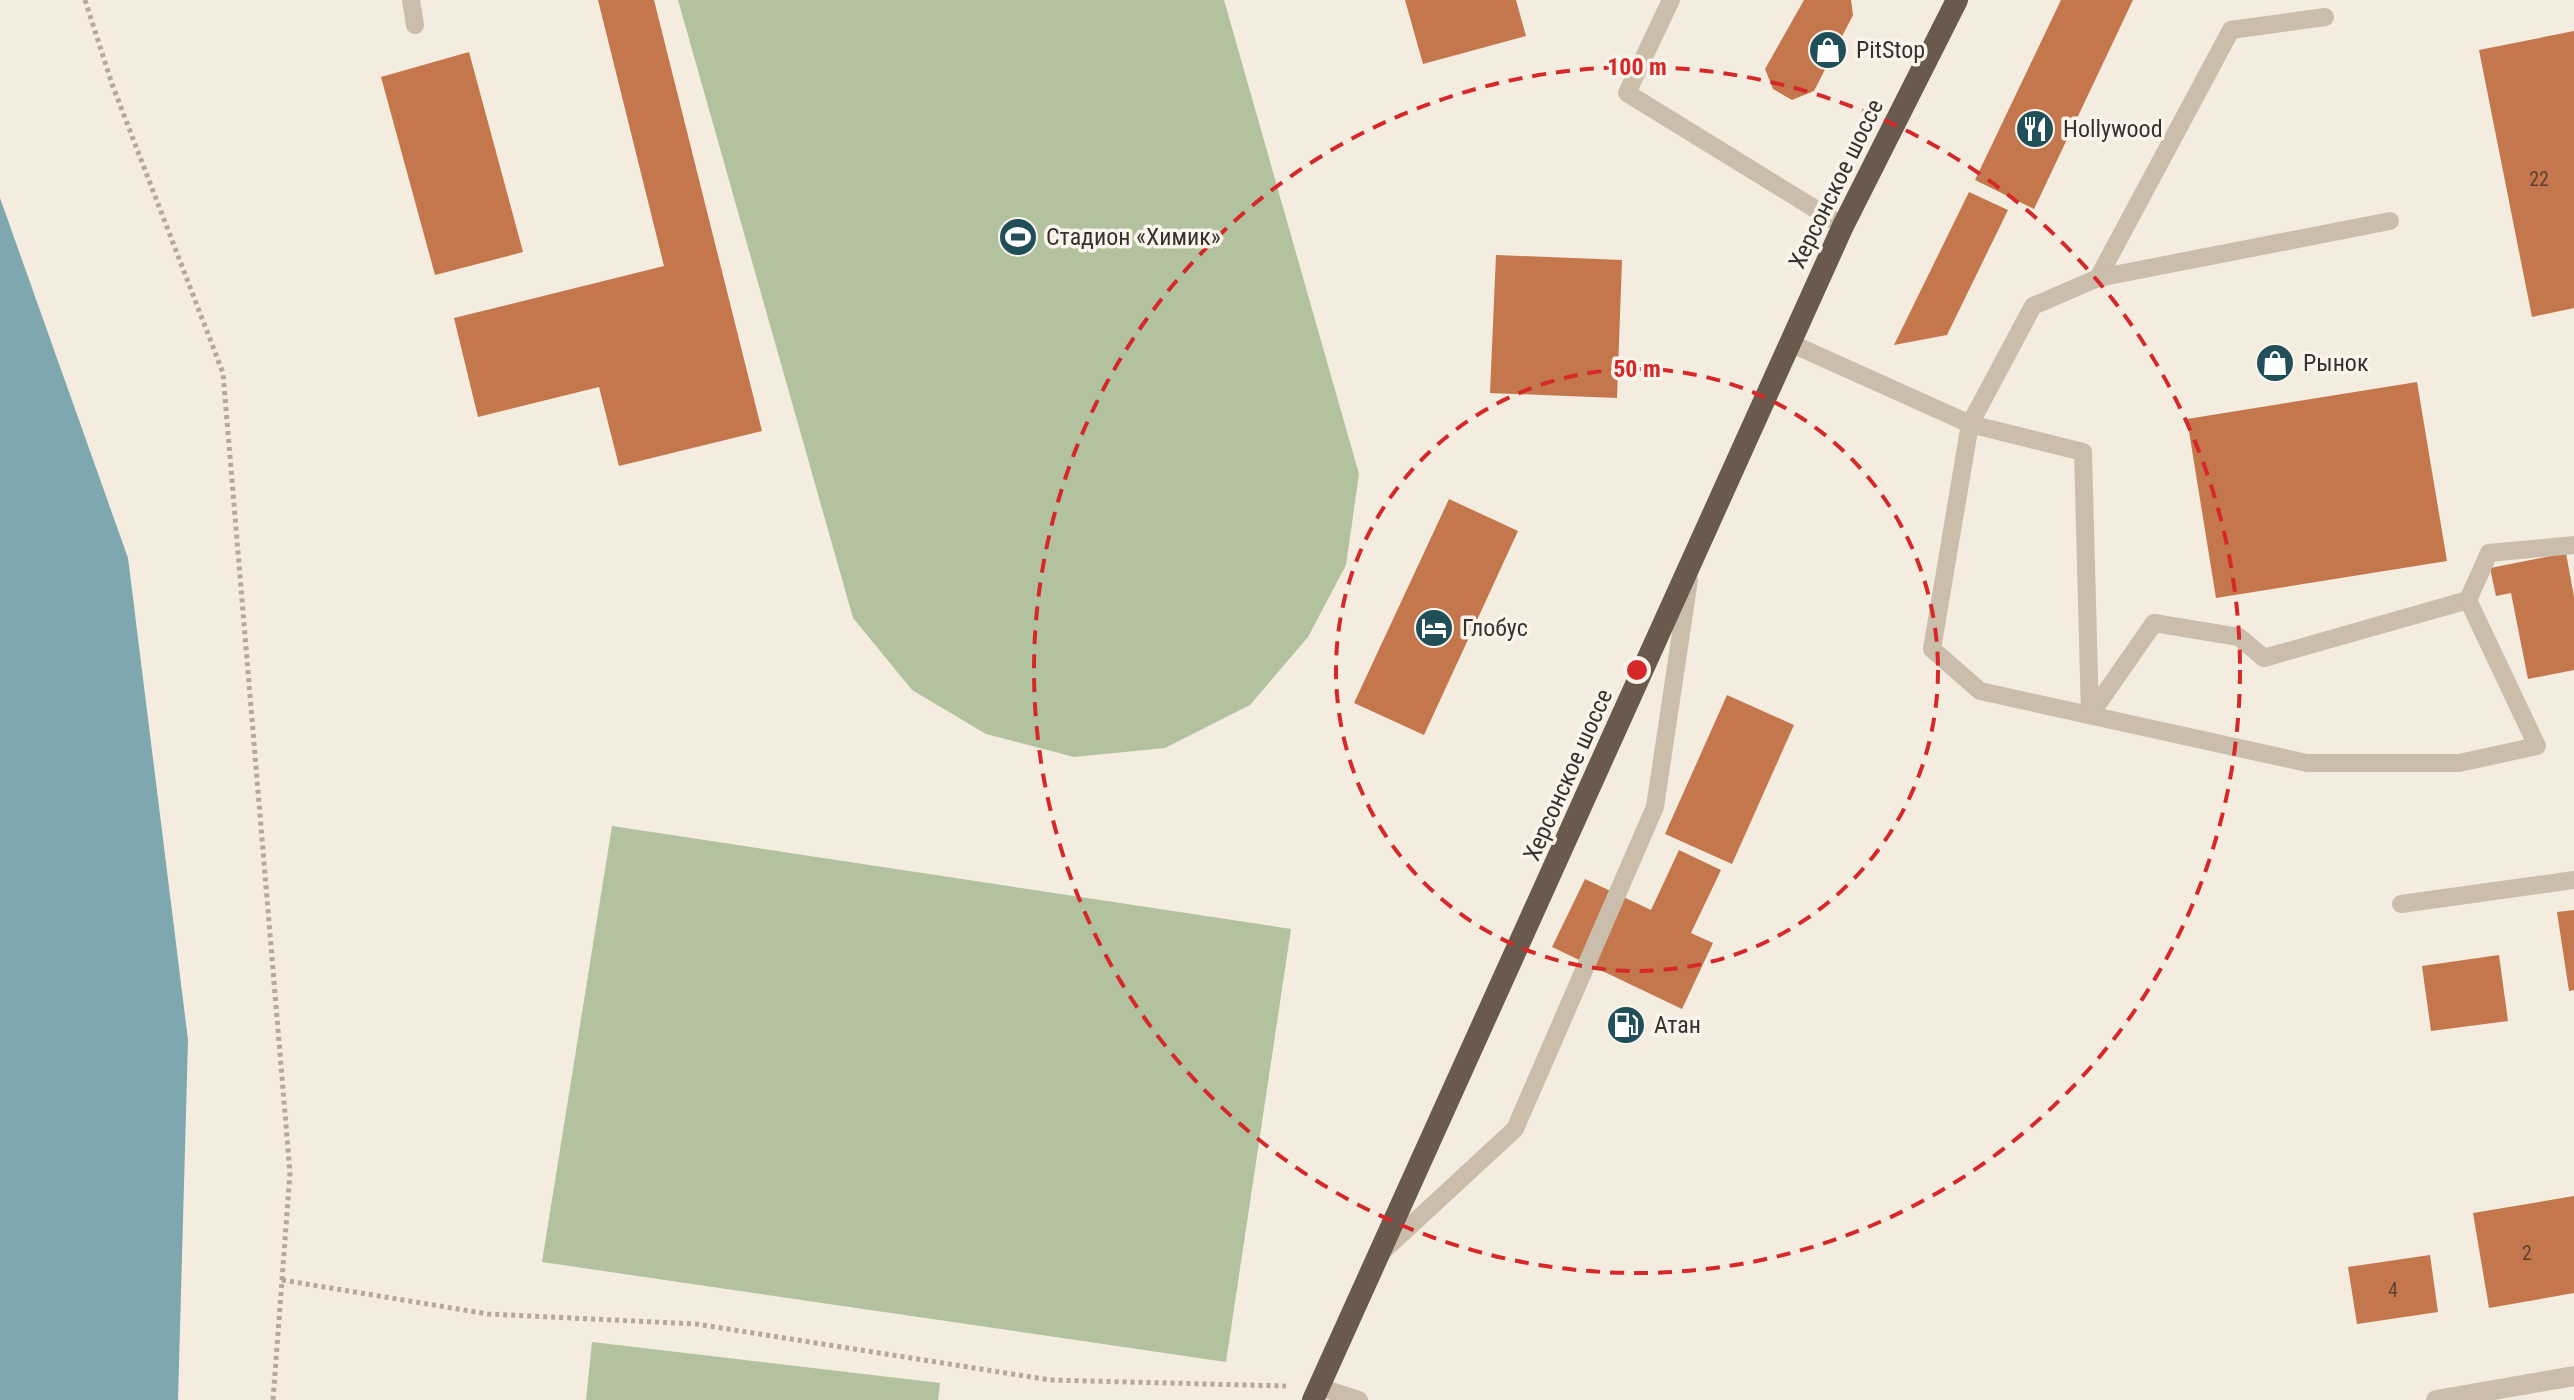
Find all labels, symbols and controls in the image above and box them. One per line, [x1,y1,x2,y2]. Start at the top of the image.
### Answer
shop icon: PitStop [1807,29,1849,71]
place label: PitStop [1856,36,1925,64]
text: 100 m [1607,53,1667,81]
street label: Херсонское шоссе [1783,95,1889,273]
restaurant icon: Hollywood [2014,108,2056,150]
place label: Hollywood [2063,115,2163,143]
house number: 22 [2529,167,2549,191]
sports icon: Стадион «Химик» [997,216,1039,258]
place label: Стадион «Химик» [1046,223,1221,251]
shop icon: Рынок [2254,342,2296,384]
place label: Рынок [2303,349,2369,377]
text: 50 m [1613,355,1661,383]
hotel icon: Глобус [1413,607,1455,649]
place label: Глобус [1462,614,1528,642]
centre of rings [1623,656,1651,684]
street label: Херсонское шоссе [1518,685,1618,865]
fuel station icon: Атан [1605,1004,1647,1046]
place label: Атан [1654,1011,1701,1039]
house number: 2 [2522,1241,2532,1265]
house number: 4 [2388,1278,2398,1302]

